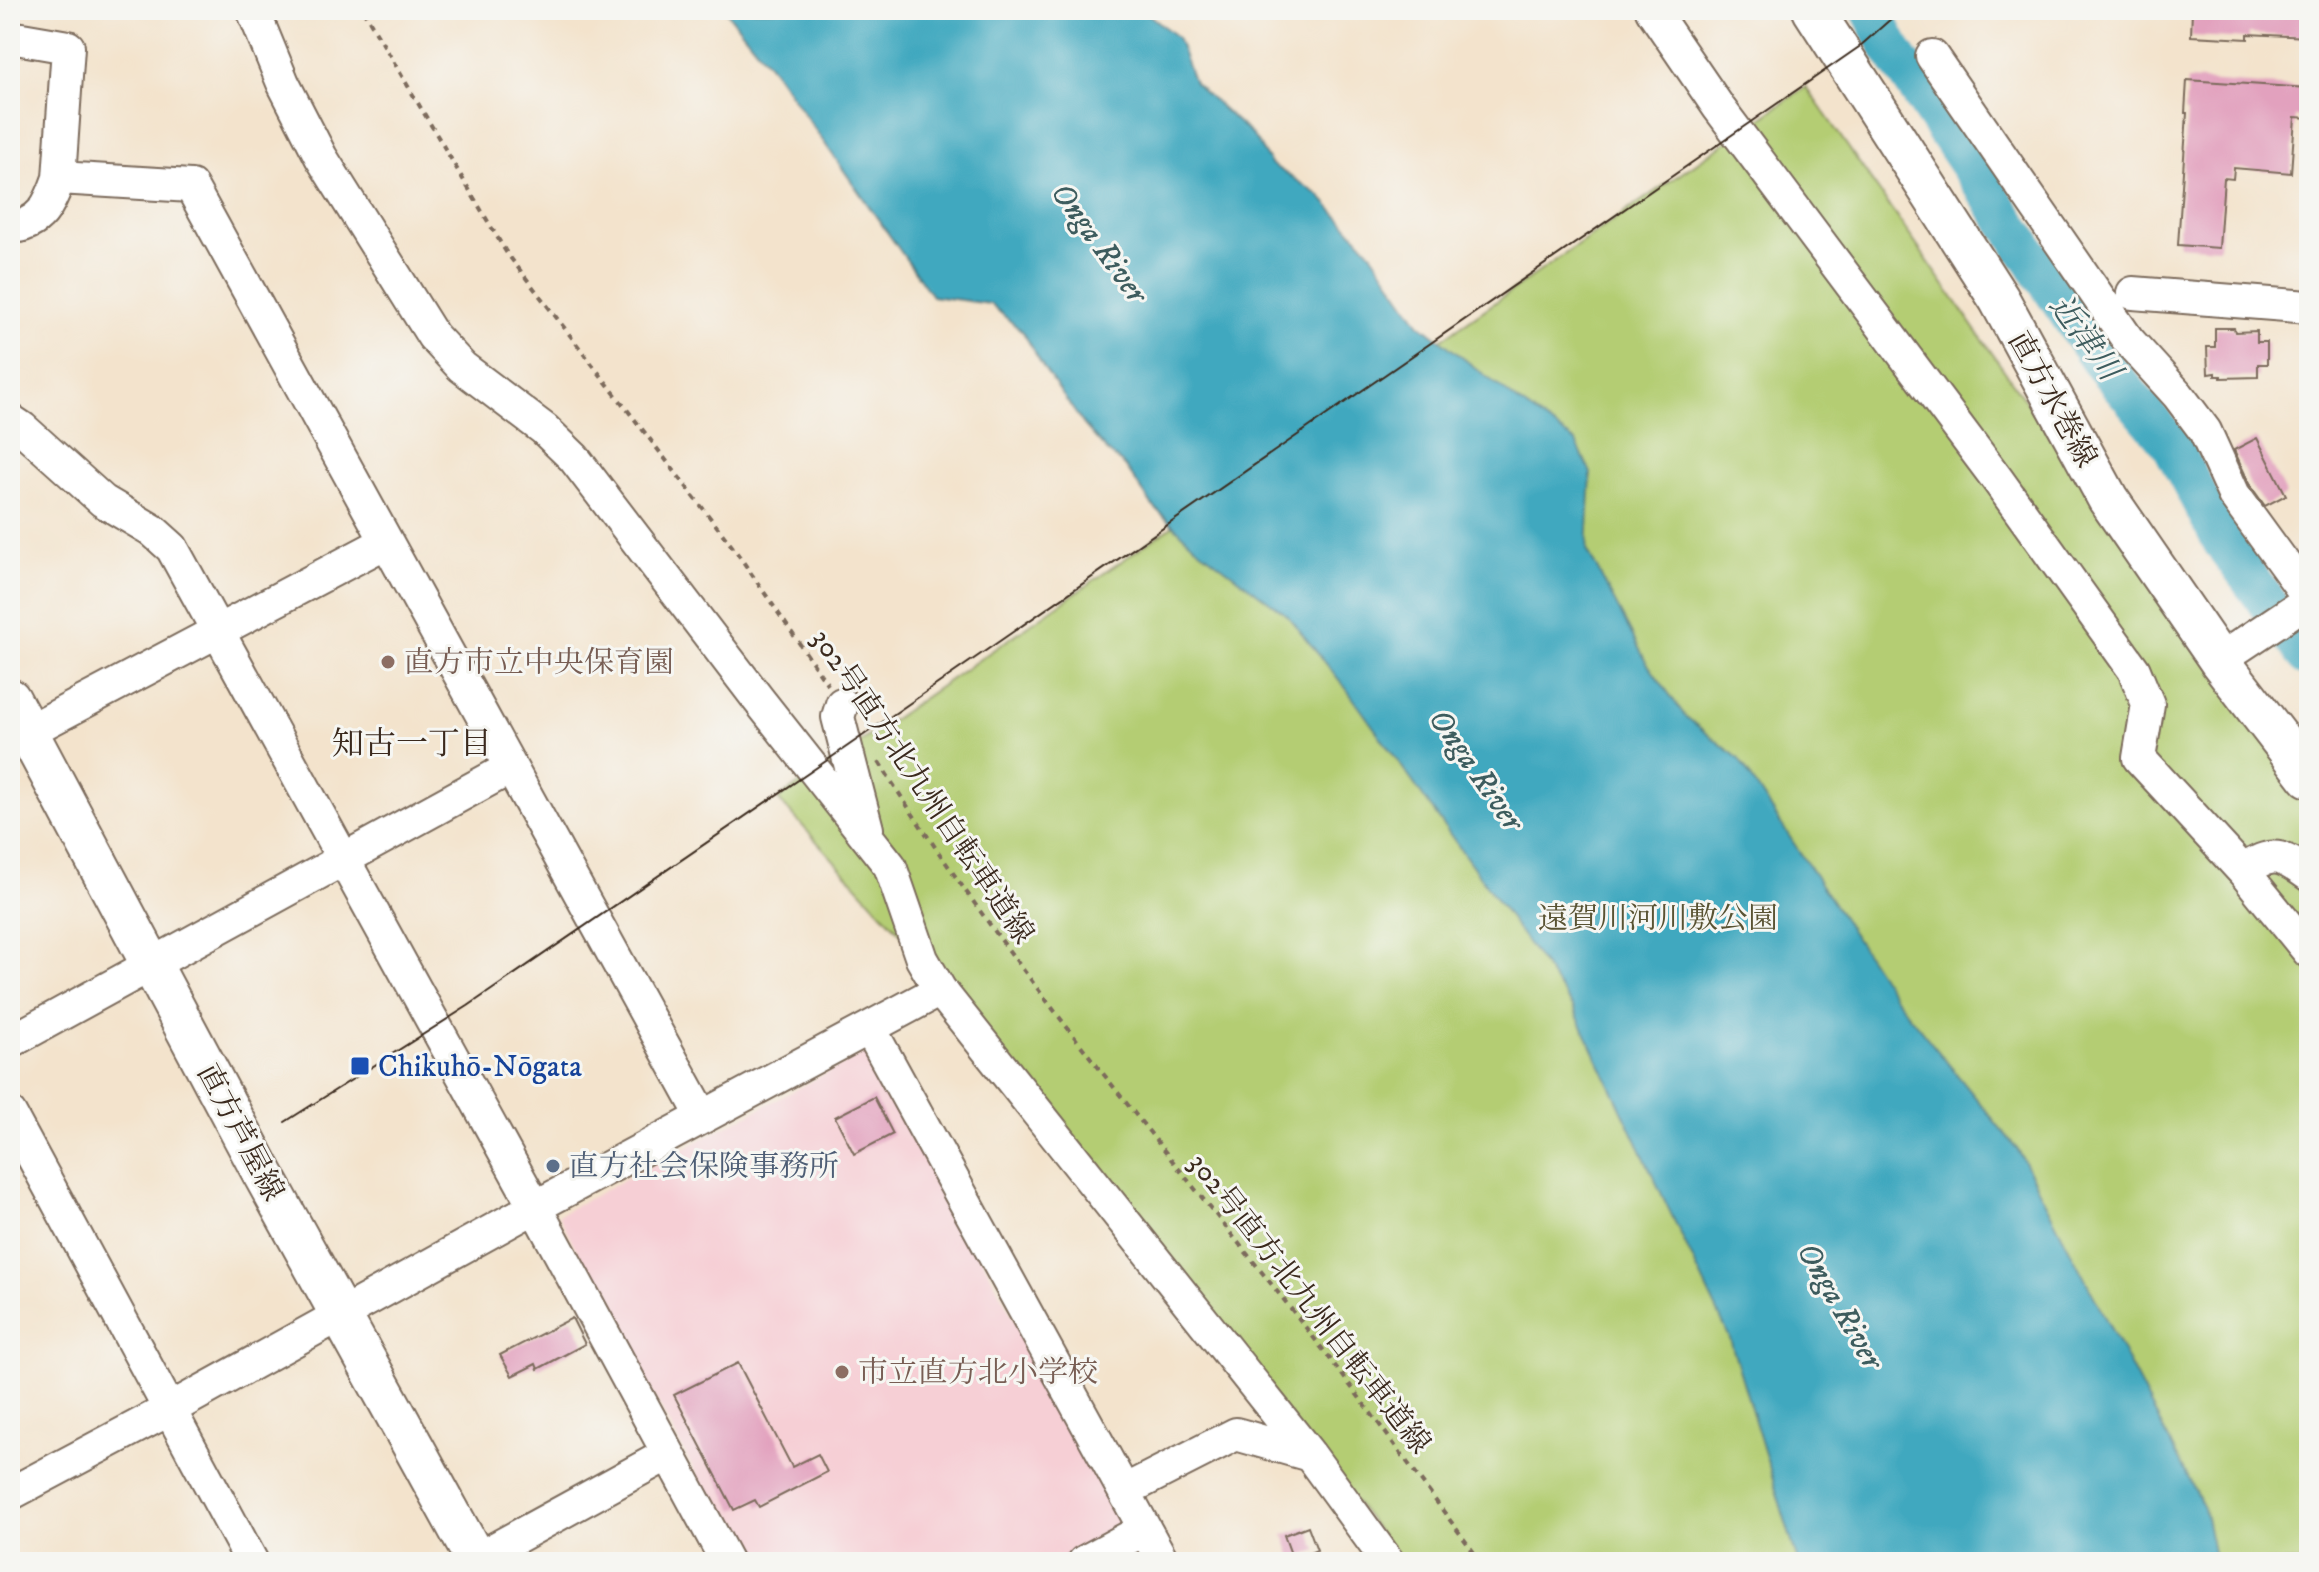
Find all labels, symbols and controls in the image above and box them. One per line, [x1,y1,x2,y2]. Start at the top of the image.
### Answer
water label: Onga River [1041,175,1157,314]
water label: 近津川 [2040,288,2131,391]
street label: 直方水巻線 [1999,325,2104,474]
street label: 302号直方北九州自転車道線 [802,622,1041,951]
place label: 直方市立中央保育園 [404,645,674,682]
marker: 直方市立中央保育園 [379,653,397,671]
water label: Onga River [1419,701,1533,841]
district label: 知古一丁目 [332,725,492,765]
park label: 遠賀川河川敷公園 [1538,901,1778,938]
place label: Chikuhō-Nōgata [378,1049,582,1086]
marker: Chikuhō-Nōgata [349,1055,371,1077]
street label: 直方芦屋線 [188,1058,291,1208]
street label: 302号直方北九州自転車道線 [1180,1146,1438,1462]
place label: 直方社会保険事務所 [569,1149,839,1186]
marker: 直方社会保険事務所 [544,1157,562,1175]
water label: Onga River [1787,1235,1893,1379]
place label: 市立直方北小学校 [858,1355,1098,1392]
marker: 市立直方北小学校 [833,1363,851,1381]

